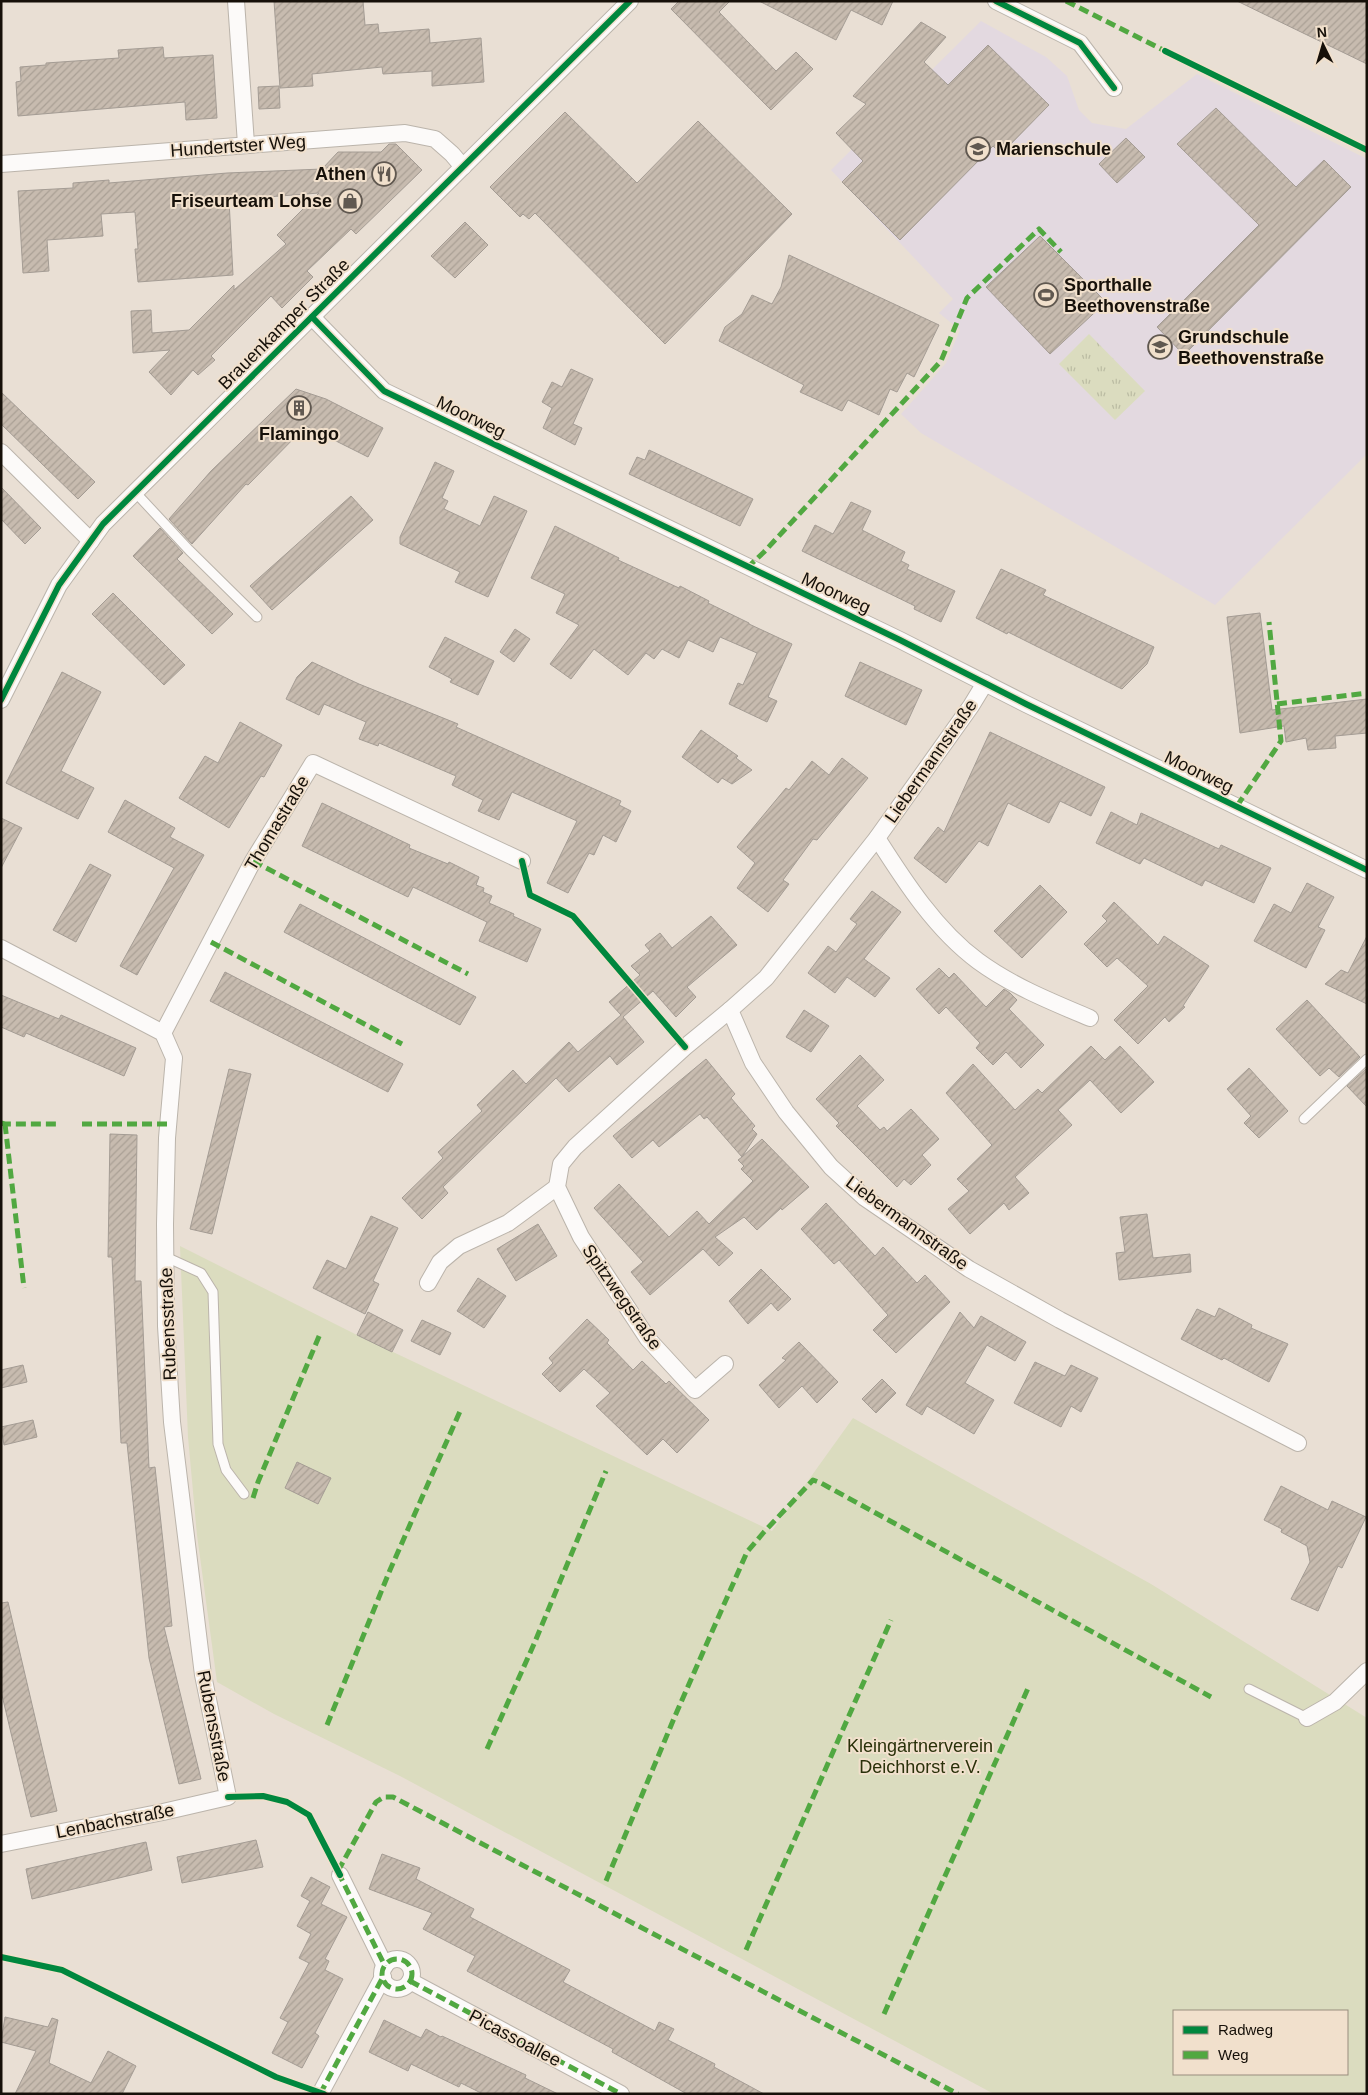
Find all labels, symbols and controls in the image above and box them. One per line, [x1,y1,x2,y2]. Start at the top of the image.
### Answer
north arrow [1298,20,1348,70]
text: N [1316,24,1328,40]
street label: Hundertster Weg [170,131,306,161]
school or university icon: Marienschule [965,136,991,162]
place label: Marienschule [996,139,1111,159]
restaurant icon: Athen [371,161,397,187]
place label: Athen [315,164,366,184]
shop icon: Friseurteam Lohse [337,188,363,214]
place label: Friseurteam Lohse [171,191,332,211]
street label: Brauenkamper Straße [214,254,354,394]
place label: Sporthalle Beethovenstraße [1064,275,1210,316]
sports icon: Sporthalle Beethovenstraße [1033,282,1059,308]
place label: Grundschule Beethovenstraße [1178,327,1324,368]
school or university icon: Grundschule Beethovenstraße [1147,334,1173,360]
street label: Moorweg [433,392,509,442]
building icon: Flamingo [286,395,312,421]
place label: Flamingo [259,424,339,444]
street label: Moorweg [798,568,874,618]
street label: Liebermannstraße [881,695,981,827]
street label: Moorweg [1161,747,1237,797]
street label: Thomastraße [241,772,313,874]
street label: Liebermannstraße [842,1172,972,1274]
street label: Spitzwegstraße [578,1240,666,1354]
street label: Rubensstraße [156,1267,180,1381]
street label: Rubensstraße [193,1669,235,1783]
park label: Kleingärtnerverein Deichhorst e.V. [847,1736,993,1777]
street label: Lenbachstraße [54,1800,176,1842]
street label: Picassoallee [466,2005,564,2071]
legend [1173,2010,1348,2075]
text: Radweg [1218,2021,1273,2038]
text: Weg [1218,2046,1249,2063]

